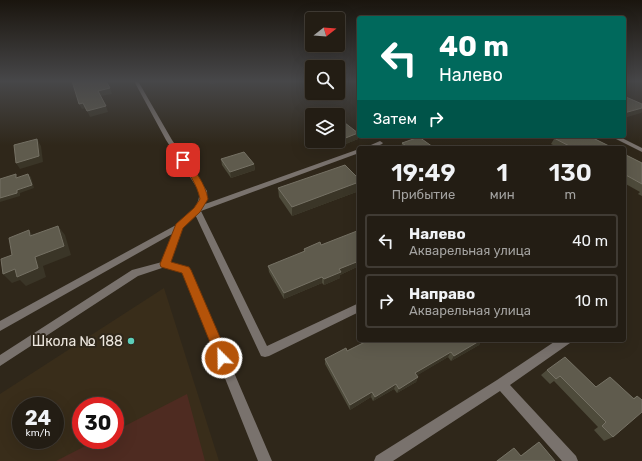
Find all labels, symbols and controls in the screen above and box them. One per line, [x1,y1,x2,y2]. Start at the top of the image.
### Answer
north arrow [305,12,345,52]
map controls [305,12,345,148]
text: 40 m [439,30,509,63]
icon: left [373,32,425,84]
button: search [305,60,345,100]
text: Налево [439,64,503,86]
button: layers [305,108,345,148]
icon: right [425,108,447,130]
text: Затем [373,110,417,128]
pin [166,143,200,177]
icon: arrive [172,149,194,171]
text: 19:49 [391,159,456,187]
text: 1 [496,159,508,187]
text: 130 [549,159,592,187]
text: Прибытие [392,187,455,202]
text: мин [490,187,515,202]
text: m [564,187,576,202]
text: Налево [409,225,466,243]
icon: left [375,230,397,252]
text: 40 m [572,232,608,250]
text: Акварельная улица [409,243,531,258]
text: Направо [409,285,475,303]
icon: right [375,290,397,312]
text: 10 m [575,292,608,310]
text: Акварельная улица [409,303,531,318]
place label: Школа № 188 [32,333,123,350]
marker: Школа № 188 [126,336,136,346]
position arrow [201,337,243,379]
speed limit sign: 30 [72,397,124,449]
text: 24 [25,406,51,430]
text: km/h [26,427,50,439]

